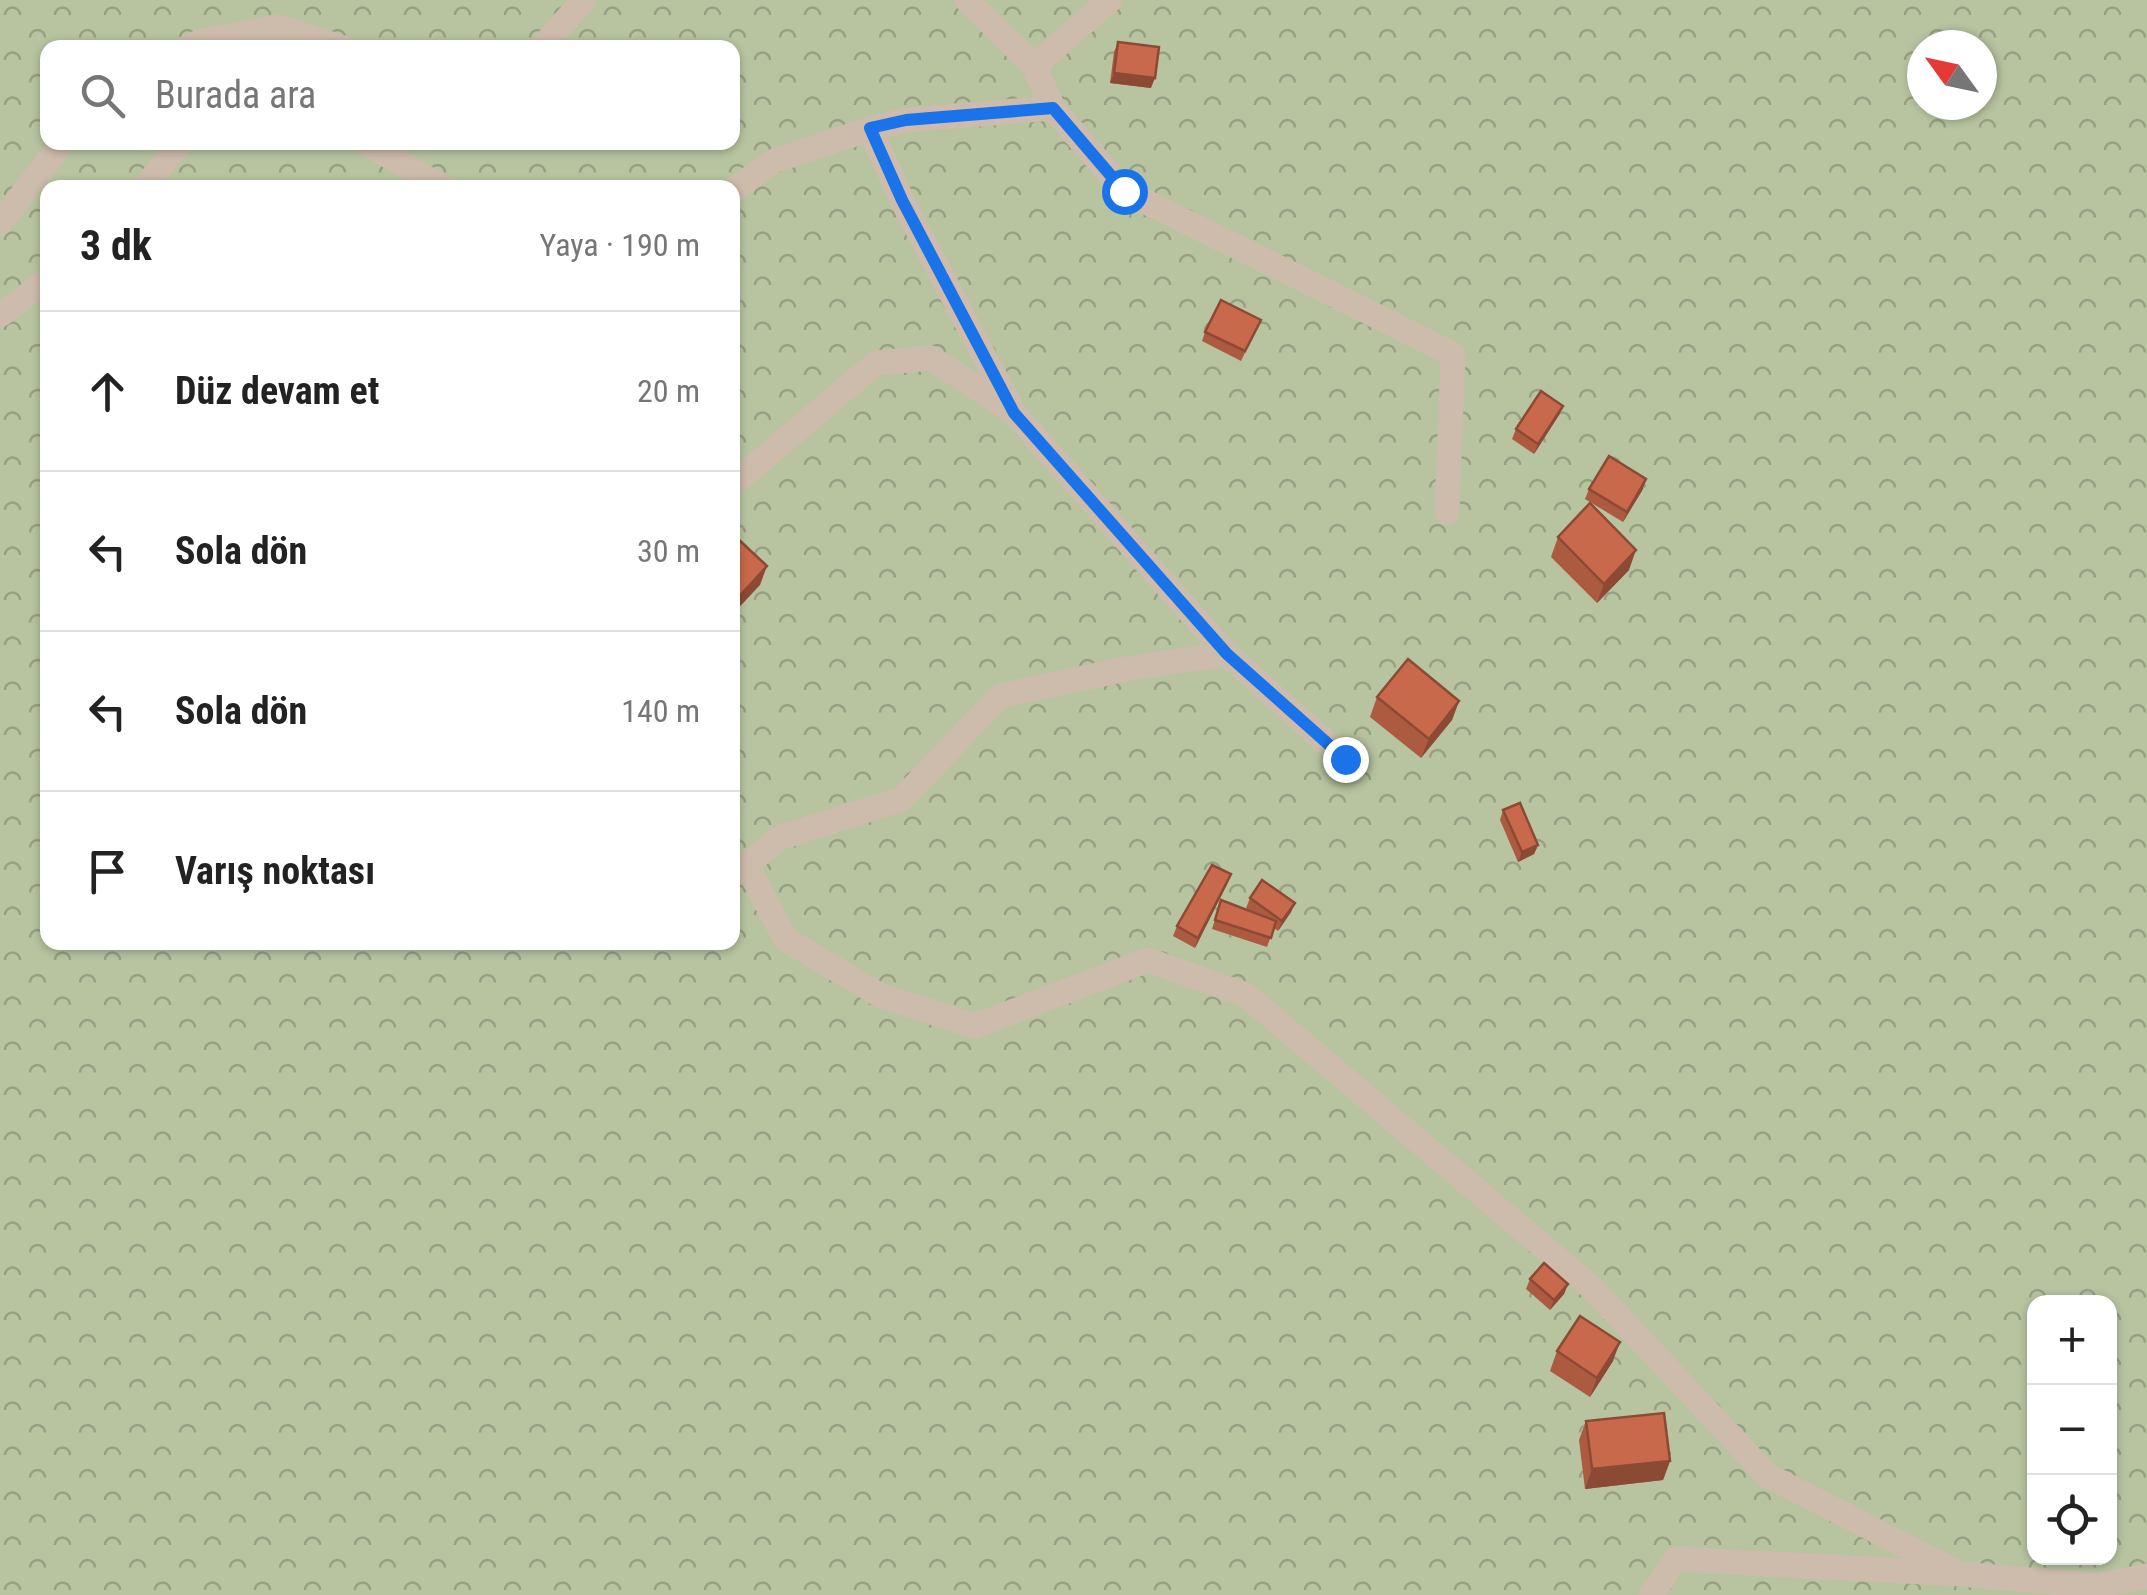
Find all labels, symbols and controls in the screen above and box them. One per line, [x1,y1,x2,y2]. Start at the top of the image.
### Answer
north arrow [1907,30,1997,120]
search box [40,40,740,150]
icon: search [75,68,130,123]
text: Burada ara [155,73,316,117]
route start [1102,169,1148,215]
text: 3 dk [80,221,152,270]
text: Yaya · 190 m [540,226,700,264]
icon: ahead [80,364,135,419]
text: Düz devam et [175,369,379,413]
text: 20 m [637,372,700,410]
icon: left [80,524,135,579]
text: Sola dön [175,529,307,573]
text: 30 m [637,532,700,570]
icon: left [80,684,135,739]
text: Sola dön [175,689,307,733]
text: 140 m [621,692,700,730]
route end [1323,737,1369,783]
icon: arrive [80,844,135,899]
text: Varış noktası [175,849,375,893]
map controls [2027,1295,2117,1565]
button: + [2027,1295,2117,1385]
button: − [2027,1385,2117,1475]
button: locate [2027,1475,2117,1565]

